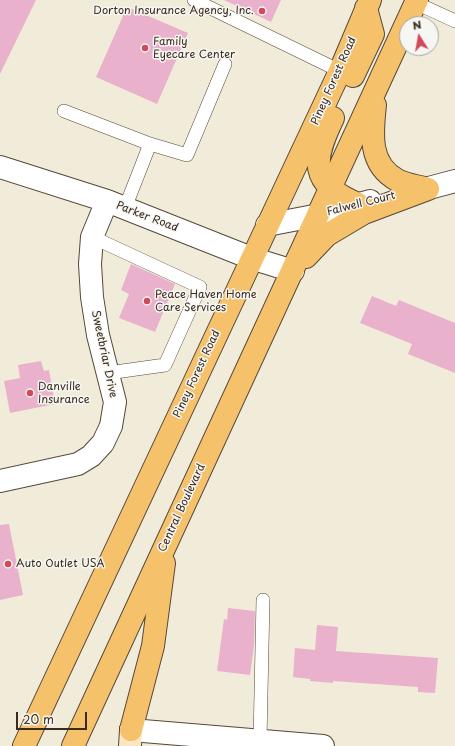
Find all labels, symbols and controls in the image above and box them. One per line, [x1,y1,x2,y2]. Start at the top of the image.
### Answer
place label: Dorton Insurance Agency, Inc. [93,4,254,18]
marker: Dorton Insurance Agency, Inc. [257,6,267,16]
north arrow [399,16,439,56]
text: N [411,16,423,34]
place label: Family Eyecare Center [153,35,235,61]
street label: Piney Forest Road [309,35,359,127]
marker: Family Eyecare Center [140,43,150,53]
street label: Falwell Court [325,189,397,219]
street label: Parker Road [114,199,180,235]
place label: Peace Haven Home Care Services [155,288,257,314]
marker: Peace Haven Home Care Services [142,296,152,306]
street label: Sweetbriar Drive [88,309,120,399]
street label: Piney Forest Road [171,328,223,420]
place label: Danville Insurance [38,380,90,406]
marker: Danville Insurance [25,388,35,398]
street label: Central Boulevard [156,462,208,554]
place label: Auto Outlet USA [16,557,104,571]
marker: Auto Outlet USA [3,559,13,569]
scale bar [18,704,89,730]
text: 20 m [23,710,54,728]

